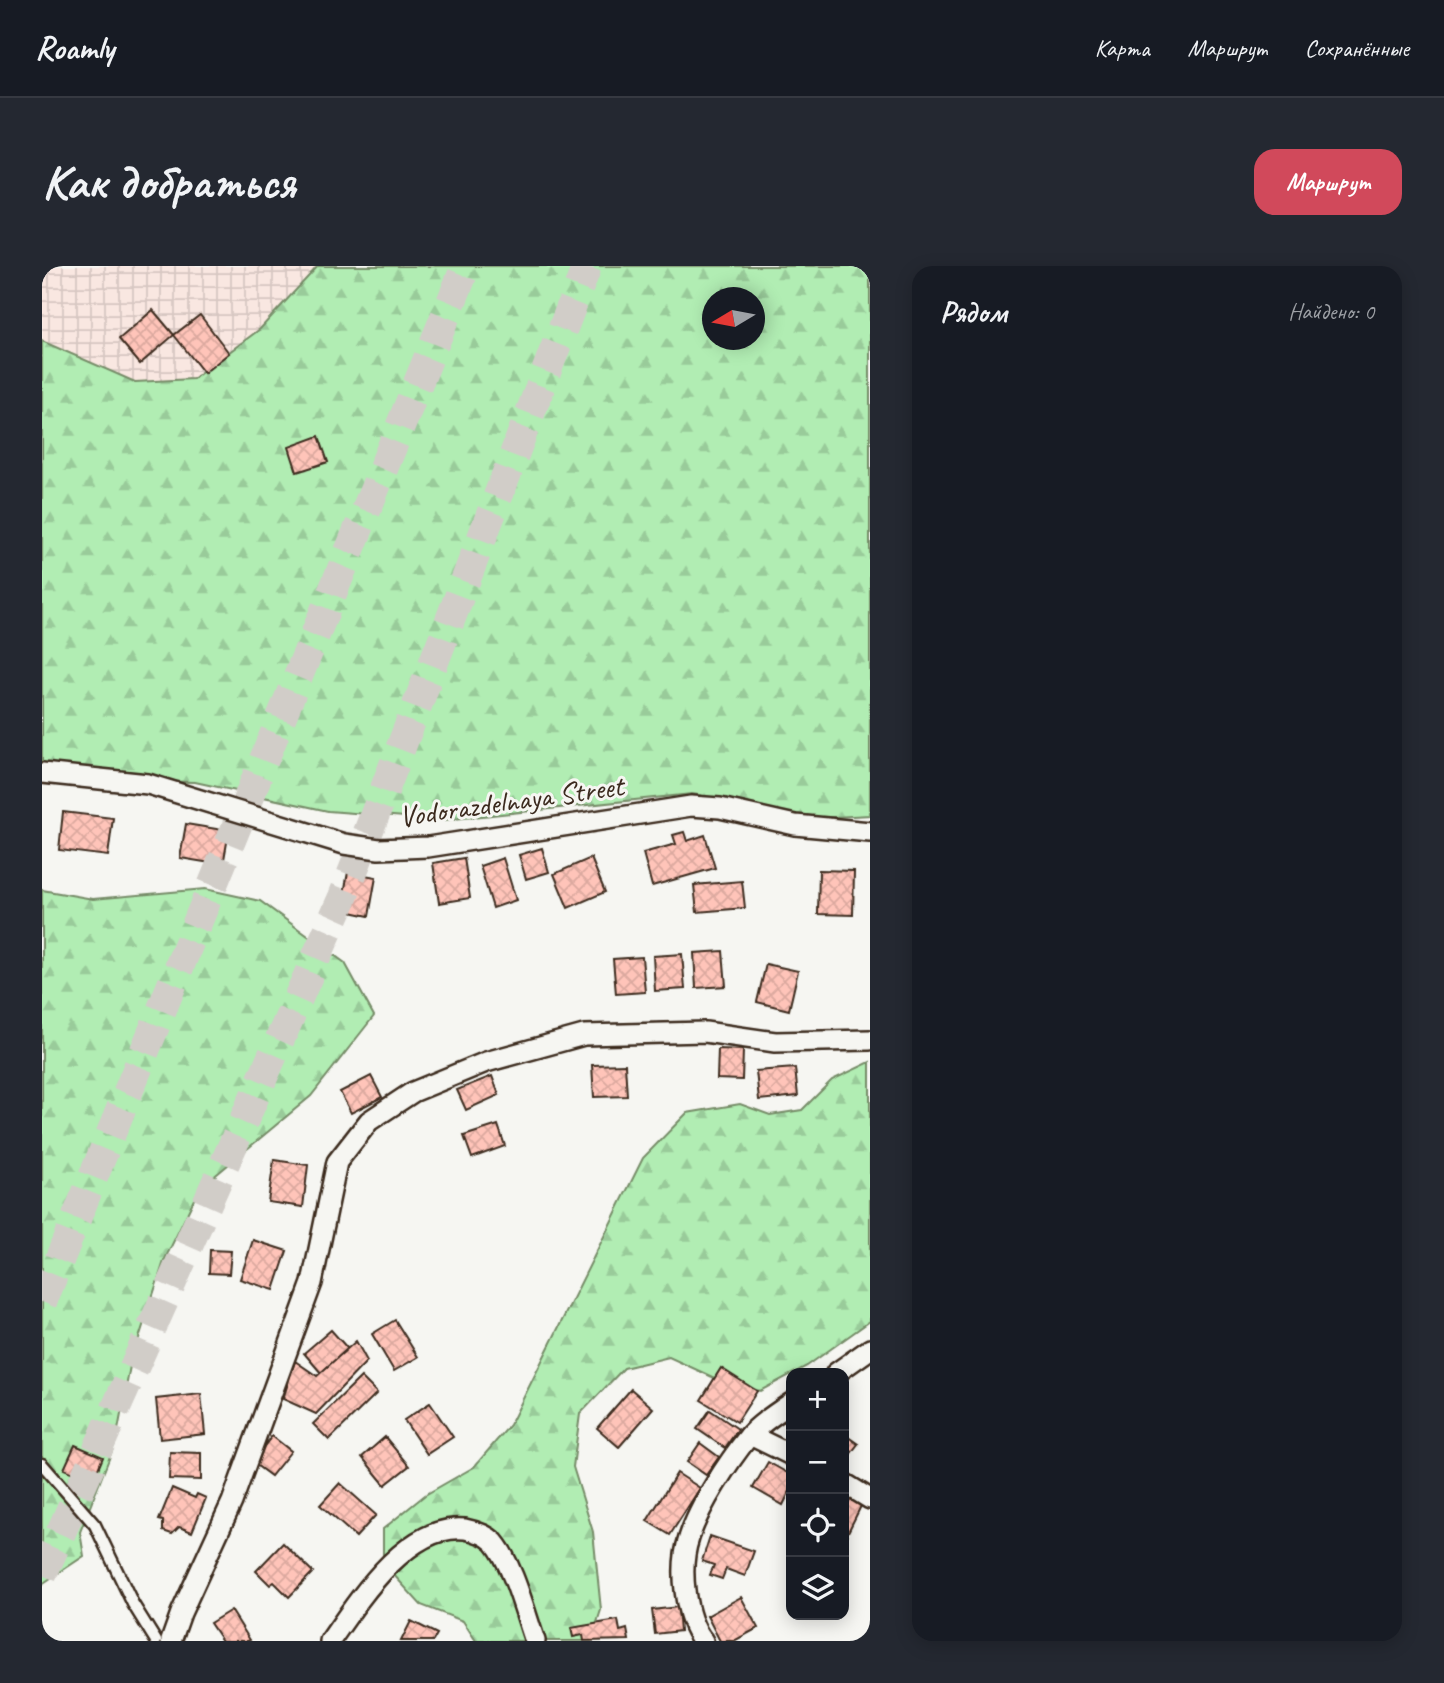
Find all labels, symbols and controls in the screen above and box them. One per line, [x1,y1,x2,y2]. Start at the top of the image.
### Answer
text: Roamly [35,27,114,69]
text: Карта [1095,33,1150,63]
text: Маршрут [1188,33,1267,63]
text: Сохранённые [1305,33,1409,63]
button: Маршрут [1254,149,1402,215]
text: Как добраться [42,151,295,213]
north arrow [702,287,765,350]
text: Рядом [940,293,1007,331]
text: Найдено: 0 [1288,297,1374,326]
street label: Vodorazdelnaya Street [396,766,629,836]
map controls [786,1368,849,1620]
button: + [786,1368,849,1431]
button: − [786,1431,849,1494]
button: locate [786,1494,849,1557]
button: layers [786,1557,849,1620]

